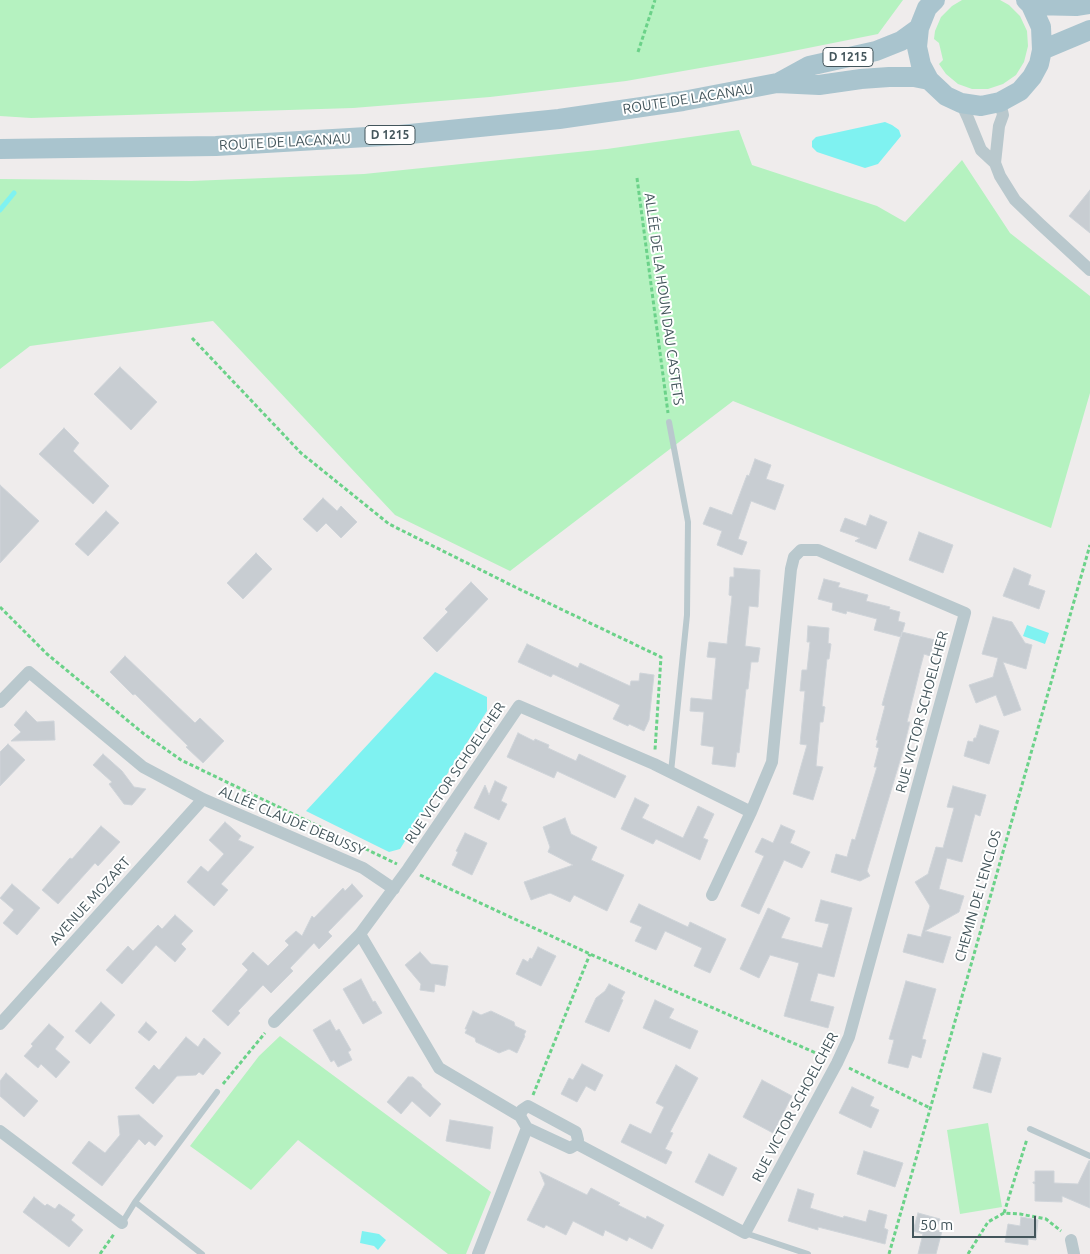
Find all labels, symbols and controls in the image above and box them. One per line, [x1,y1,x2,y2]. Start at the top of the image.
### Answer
road number: D 1215 [823,48,873,66]
street label: ROUTE DE LACANAU [621,80,755,118]
road number: D 1215 [365,126,415,144]
street label: ROUTE DE LACANAU [219,130,351,154]
street label: ALLÉE DE LA HOUN DAU CASTETS [641,192,687,406]
street label: RUE VICTOR SCHOELCHER [892,629,952,795]
street label: RUE VICTOR SCHOELCHER [401,699,509,847]
street label: ALLÉE CLAUDE DEBUSSY [217,783,367,859]
street label: CHEMIN DE L'ENCLOS [951,828,1005,964]
street label: AVENUE MOZART [46,854,134,948]
street label: RUE VICTOR SCHOELCHER [748,1029,842,1185]
scale bar [915,1206,1039,1238]
text: 50 m [920,1216,953,1233]

